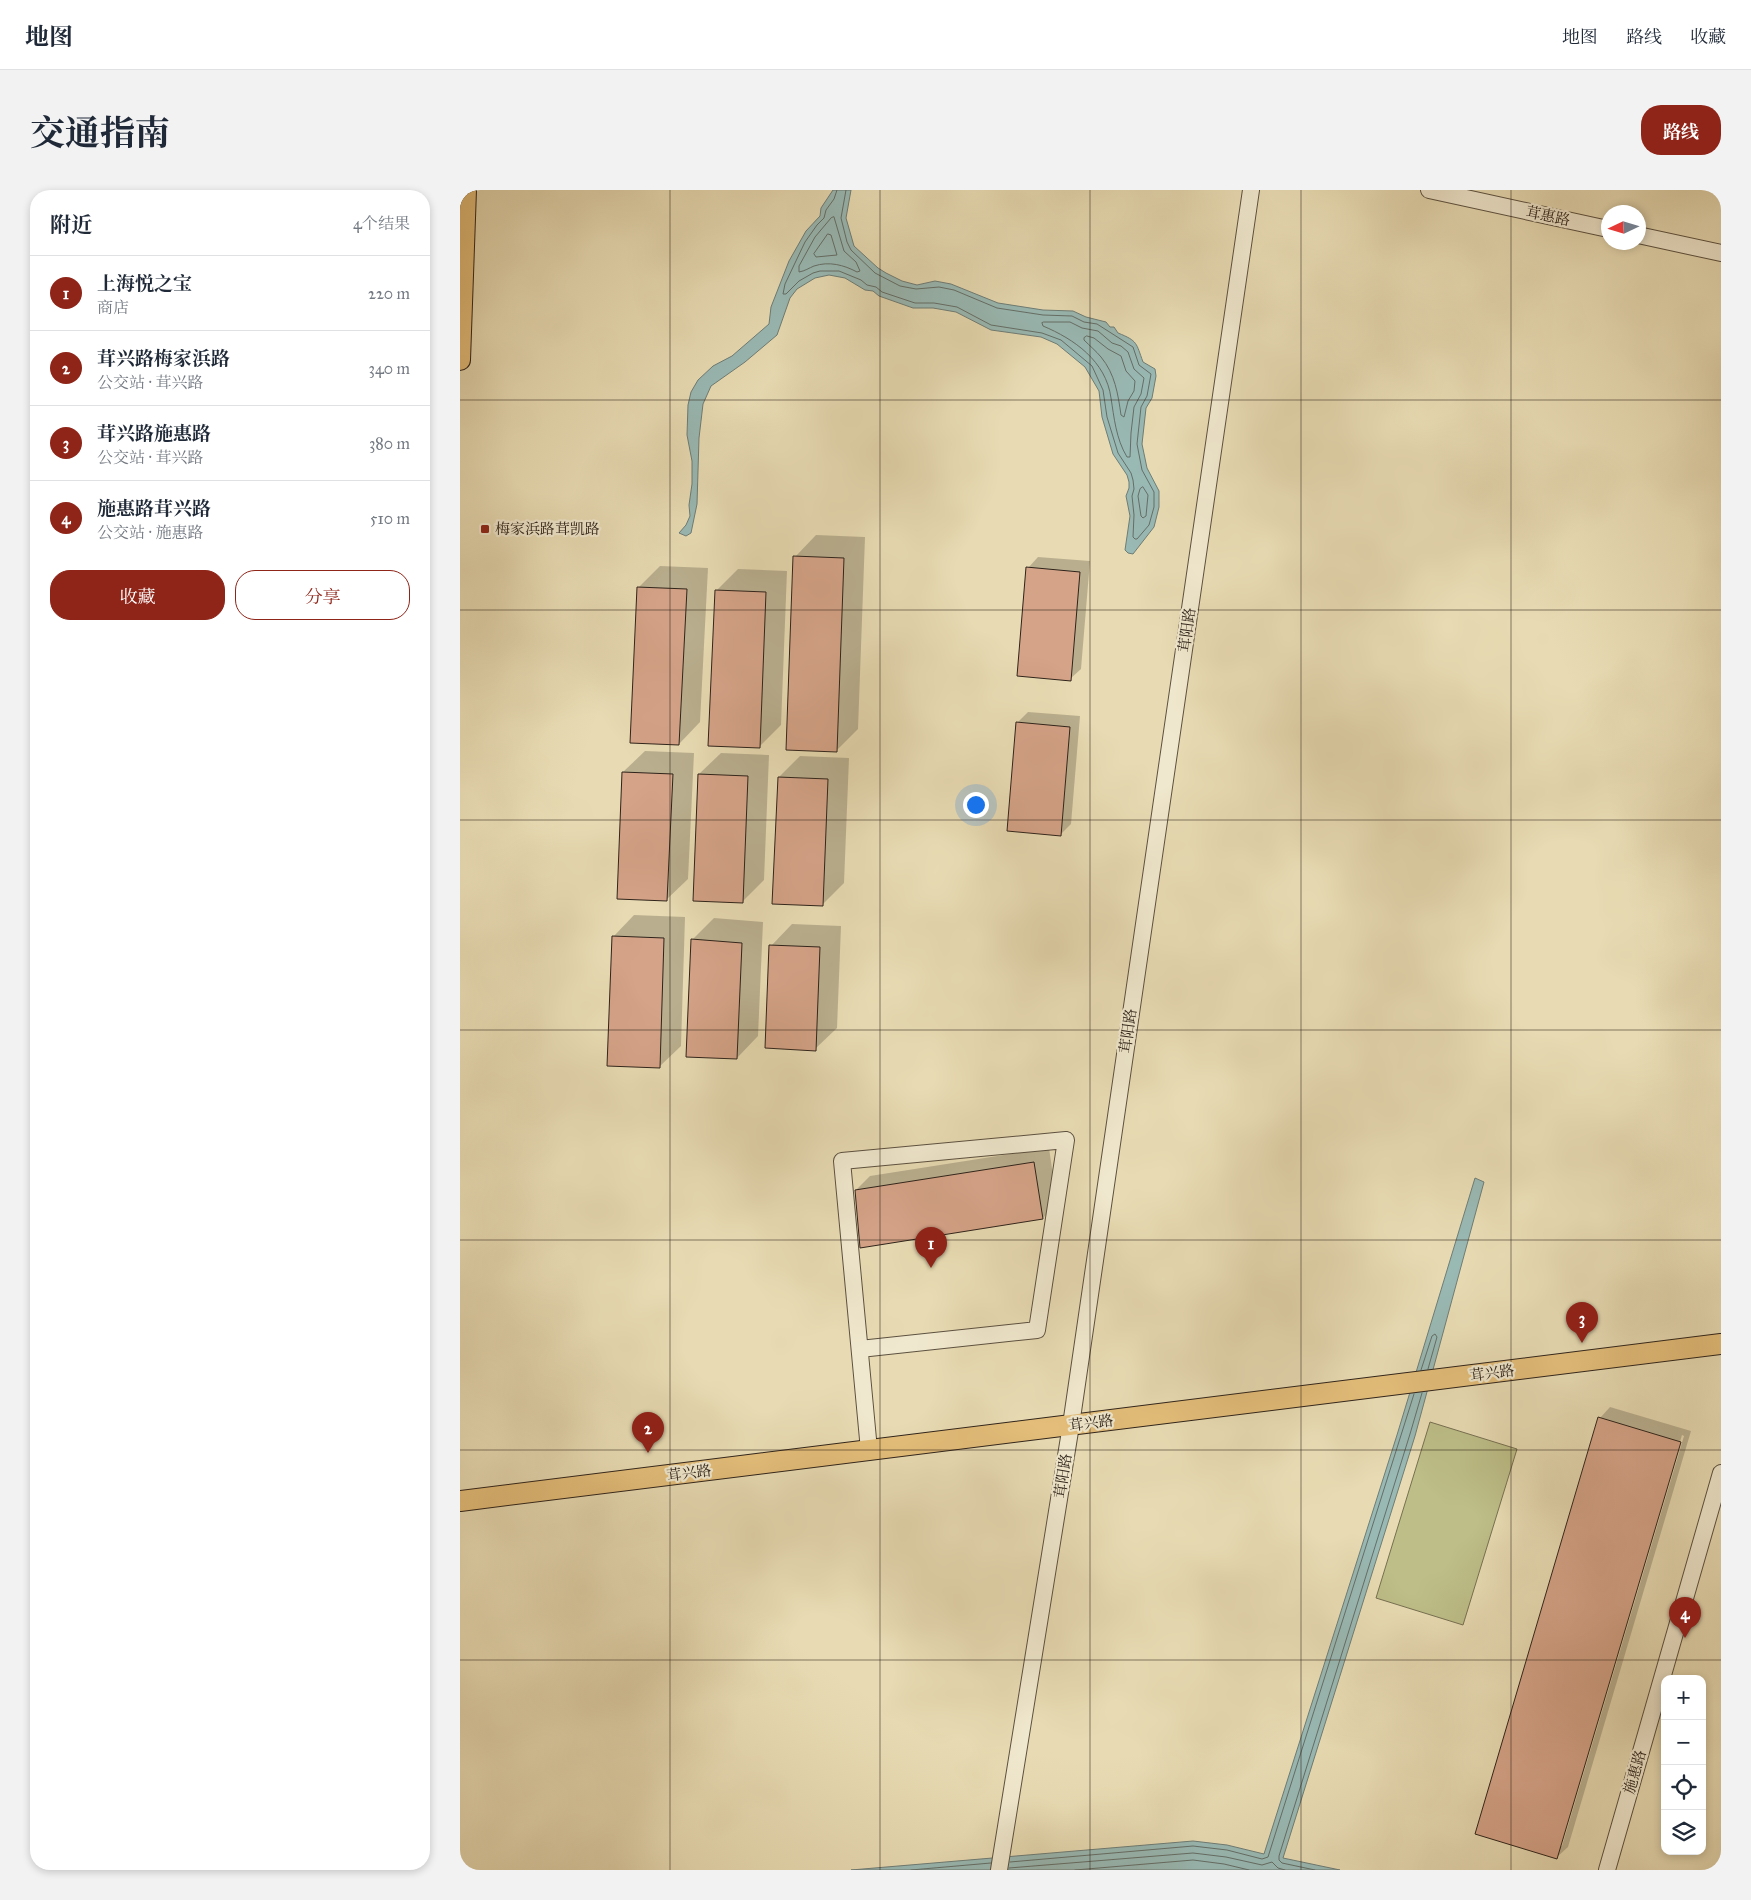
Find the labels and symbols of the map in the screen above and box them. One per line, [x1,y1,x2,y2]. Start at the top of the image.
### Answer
street label: 茸惠路 [1524,203,1572,229]
north arrow [1601,205,1646,250]
place label: 梅家浜路茸凯路 [495,520,600,538]
marker: 梅家浜路茸凯路 [479,523,491,535]
street label: 茸阳路 [1175,606,1199,654]
your location [963,792,989,818]
street label: 茸阳路 [1116,1007,1140,1055]
pin: 1 [915,1227,947,1268]
pin: 3 [1566,1302,1598,1343]
street label: 茸兴路 [1469,1361,1515,1385]
street label: 茸兴路 [1068,1411,1114,1435]
pin: 2 [632,1412,664,1453]
street label: 茸阳路 [1051,1452,1075,1500]
street label: 茸兴路 [666,1461,712,1485]
pin: 4 [1669,1597,1701,1638]
street label: 施惠路 [1620,1748,1650,1796]

